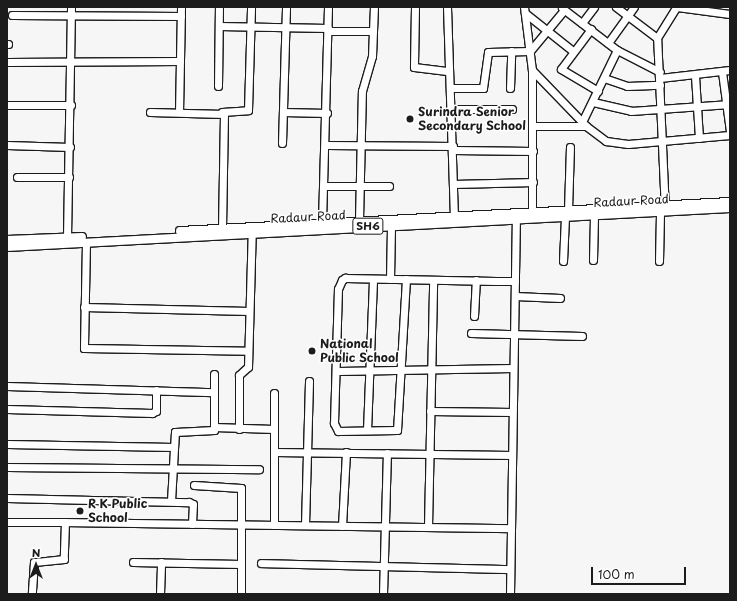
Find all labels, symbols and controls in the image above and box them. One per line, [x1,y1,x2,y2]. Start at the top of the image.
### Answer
place label: Surindra Senior Secondary School [418,105,526,133]
marker: Surindra Senior Secondary School [405,114,415,124]
street label: Radaur Road [593,192,669,210]
street label: Radaur Road [270,208,346,226]
road number: SH6 [352,217,384,235]
place label: National Public School [320,337,400,365]
marker: National Public School [307,346,317,356]
place label: R K Public School [88,497,149,525]
marker: R K Public School [75,506,85,516]
text: N [32,544,40,561]
north arrow [16,545,56,585]
scale bar [593,559,688,585]
text: 100 m [598,565,635,583]

